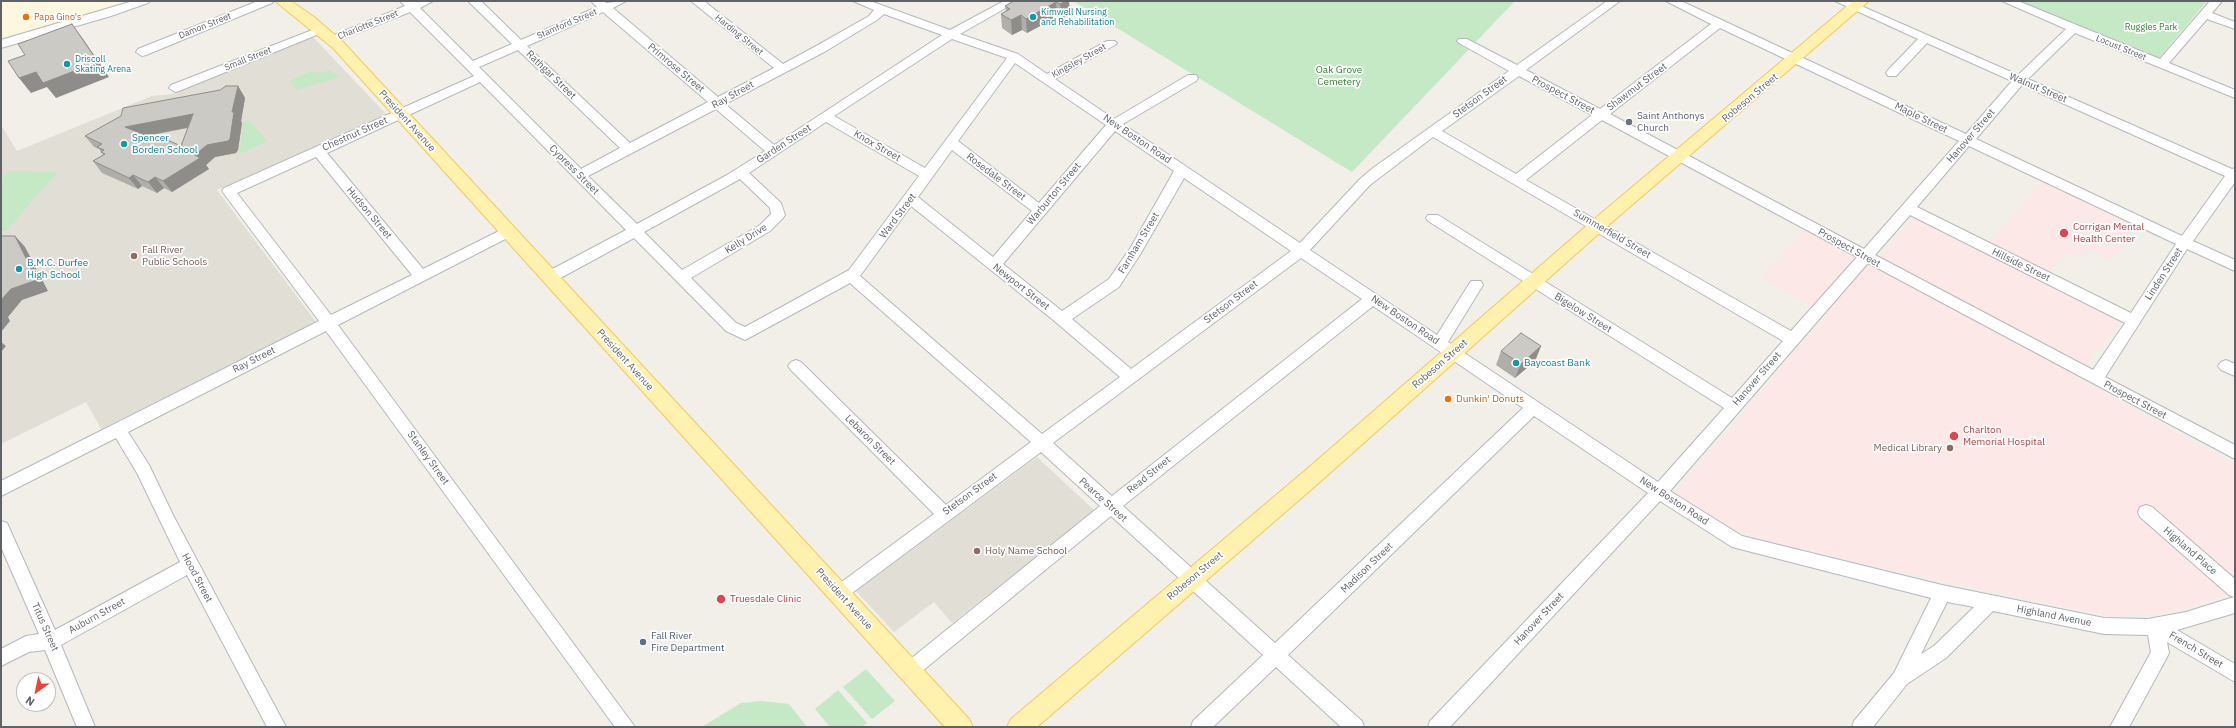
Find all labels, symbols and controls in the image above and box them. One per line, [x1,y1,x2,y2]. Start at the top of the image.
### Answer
street label: Stamford Street [535,6,599,42]
place label: Kimwell Nursing and Rehabilitation [1041,7,1114,28]
street label: Charlotte Street [336,8,400,42]
street label: Damon Street [177,11,233,41]
marker: Papa Gino's [21,12,31,22]
place label: Papa Gino's [34,12,81,22]
street label: Harding Street [713,12,765,58]
marker: Kimwell Nursing and Rehabilitation [1028,12,1038,22]
park label: Ruggles Park [2125,22,2177,32]
street label: Locust Street [2094,33,2148,63]
street label: Primrose Street [645,41,707,95]
street label: Kingsley Street [1050,42,1108,80]
street label: Small Street [223,45,273,73]
street label: Rathgar Street [523,48,579,102]
place label: Driscoll Skating Arena [75,54,131,75]
marker: Driscoll Skating Arena [62,59,72,69]
street label: Shawmut Street [1605,60,1669,114]
park label: Oak Grove Cemetery [1316,64,1362,88]
street label: Walnut Street [2007,70,2069,106]
street label: Robeson Street [1720,71,1780,125]
street label: Stetson Street [1450,73,1510,121]
street label: Prospect Street [1529,73,1597,117]
street label: Ray Street [710,79,756,111]
street label: President Avenue [376,88,438,154]
street label: Maple Street [1893,100,1949,136]
street label: Hanover Street [1944,107,1998,165]
place label: Saint Anthonys Church [1637,110,1704,134]
street label: New Boston Road [1101,112,1173,166]
street label: Chestnut Street [320,114,390,154]
marker: Saint Anthonys Church [1624,117,1634,127]
street label: Garden Street [754,122,814,166]
street label: Knox Street [851,128,903,164]
place label: Spencer Borden School [132,132,198,156]
marker: Spencer Borden School [119,139,129,149]
street label: Cypress Street [547,143,601,197]
street label: Rosedale Street [964,151,1028,203]
street label: Warburton Street [1024,160,1084,228]
street label: Hudson Street [344,184,394,242]
street label: Ward Street [877,191,919,241]
street label: Summerfield Street [1571,207,1653,261]
street label: Farnham Street [1116,210,1162,276]
street label: Kelly Drive [723,221,769,257]
place label: Corrigan Mental Health Center [2073,221,2144,244]
street label: Prospect Street [1816,226,1882,270]
marker: Corrigan Mental Health Center [2058,227,2070,239]
place label: Fall River Public Schools [142,244,207,268]
street label: Hillside Street [1990,246,2052,284]
street label: Linden Street [2143,246,2185,302]
marker: Fall River Public Schools [129,251,139,261]
place label: B.M.C. Durfee High School [27,257,88,280]
street label: Newport Street [990,261,1052,313]
marker: B.M.C. Durfee High School [14,264,24,274]
street label: Stetson Street [1202,278,1260,326]
street label: Bigelow Street [1552,291,1614,335]
street label: New Boston Road [1369,293,1441,347]
street label: President Avenue [594,327,656,393]
street label: Robeson Street [1410,337,1470,391]
street label: Ray Street [231,344,277,376]
street label: Hanover Street [1730,350,1784,408]
place label: Baycoast Bank [1524,357,1590,369]
marker: Baycoast Bank [1511,358,1521,368]
street label: Prospect Street [2101,378,2169,422]
place label: Dunkin' Donuts [1456,393,1524,405]
marker: Dunkin' Donuts [1443,394,1453,404]
street label: Lebaron Street [842,412,898,468]
place label: Charlton Memorial Hospital [1963,424,2045,448]
street label: Stanley Street [405,429,451,487]
marker: Charlton Memorial Hospital [1948,430,1960,442]
place label: Medical Library [1874,442,1942,454]
marker: Medical Library [1945,443,1955,453]
street label: Read Street [1125,454,1173,496]
street label: Stetson Street [940,470,1000,518]
street label: New Boston Road [1637,474,1711,528]
street label: Pearce Street [1076,475,1130,525]
street label: Highland Place [2161,524,2219,578]
street label: Madison Street [1338,540,1396,596]
place label: Holy Name School [985,545,1067,557]
marker: Holy Name School [972,546,982,556]
street label: Robeson Street [1165,549,1225,603]
street label: Hood Street [179,551,215,605]
street label: President Avenue [813,566,875,632]
street label: Hanover Street [1512,590,1566,648]
marker: Truesdale Clinic [715,593,727,605]
place label: Truesdale Clinic [730,593,801,605]
street label: Auburn Street [67,596,127,636]
street label: Titus Street [29,601,61,653]
street label: Highland Avenue [2016,603,2092,629]
street label: French Street [2167,629,2225,671]
place label: Fall River Fire Department [651,630,725,654]
marker: Fall River Fire Department [638,637,648,647]
north arrow [16,672,56,712]
text: N [23,693,37,709]

